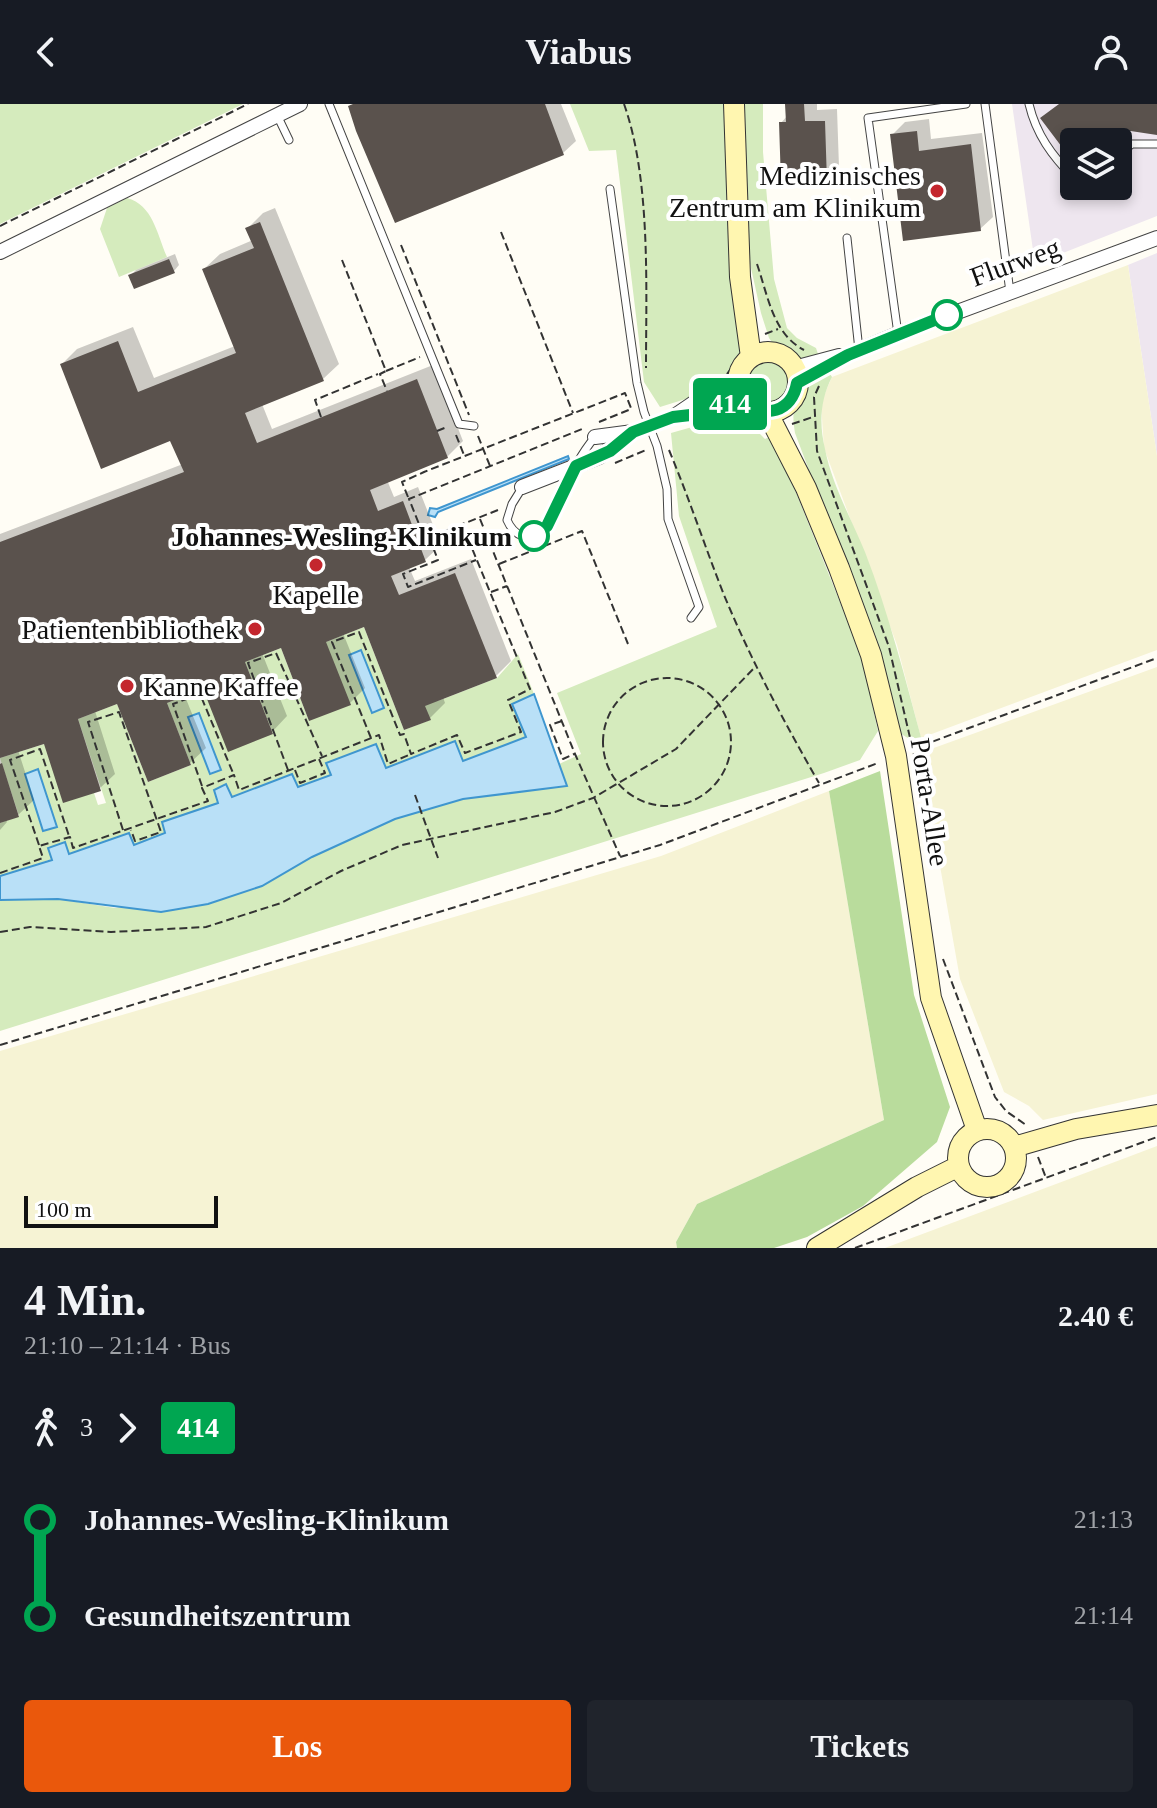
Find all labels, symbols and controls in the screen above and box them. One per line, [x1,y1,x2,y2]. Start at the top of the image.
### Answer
icon: back [24,30,68,74]
icon: person [1089,30,1133,74]
text: Viabus [525,32,632,72]
map controls [1060,128,1132,200]
button: layers [1060,128,1132,200]
place label: Medizinisches Zentrum am Klinikum [669,160,921,223]
marker: Medizinisches Zentrum am Klinikum [928,182,946,200]
street label: Flurweg [966,231,1064,293]
unlabelled marker [932,300,962,330]
line badge: 414 [684,378,776,430]
text: 414 [709,388,751,419]
place label: Johannes-Wesling-Klinikum [171,521,512,552]
marker: Johannes-Wesling-Klinikum [519,521,549,551]
marker: Kapelle [307,556,325,574]
place label: Kapelle [272,579,360,610]
place label: Patientenbibliothek [21,614,239,645]
marker: Patientenbibliothek [246,620,264,638]
place label: Kanne Kaffee [143,671,299,702]
marker: Kanne Kaffee [118,677,136,695]
street label: Porta-Allee [905,736,955,868]
scale bar [24,1192,218,1228]
text: 100 m [36,1197,92,1222]
text: 4 Min. [24,1276,146,1325]
text: 2.40 € [1058,1299,1133,1332]
text: 21:10 – 21:14 · Bus [24,1331,231,1360]
icon: walk [24,1406,68,1450]
icon: forward [105,1406,149,1450]
text: 414 [177,1412,219,1443]
text: 3 [80,1413,93,1442]
text: Johannes-Wesling-Klinikum [84,1503,449,1536]
text: 21:13 [1074,1505,1133,1534]
text: Gesundheitszentrum [84,1599,351,1632]
text: 21:14 [1074,1601,1133,1630]
button: Los [24,1700,571,1792]
button: Tickets [587,1700,1133,1792]

